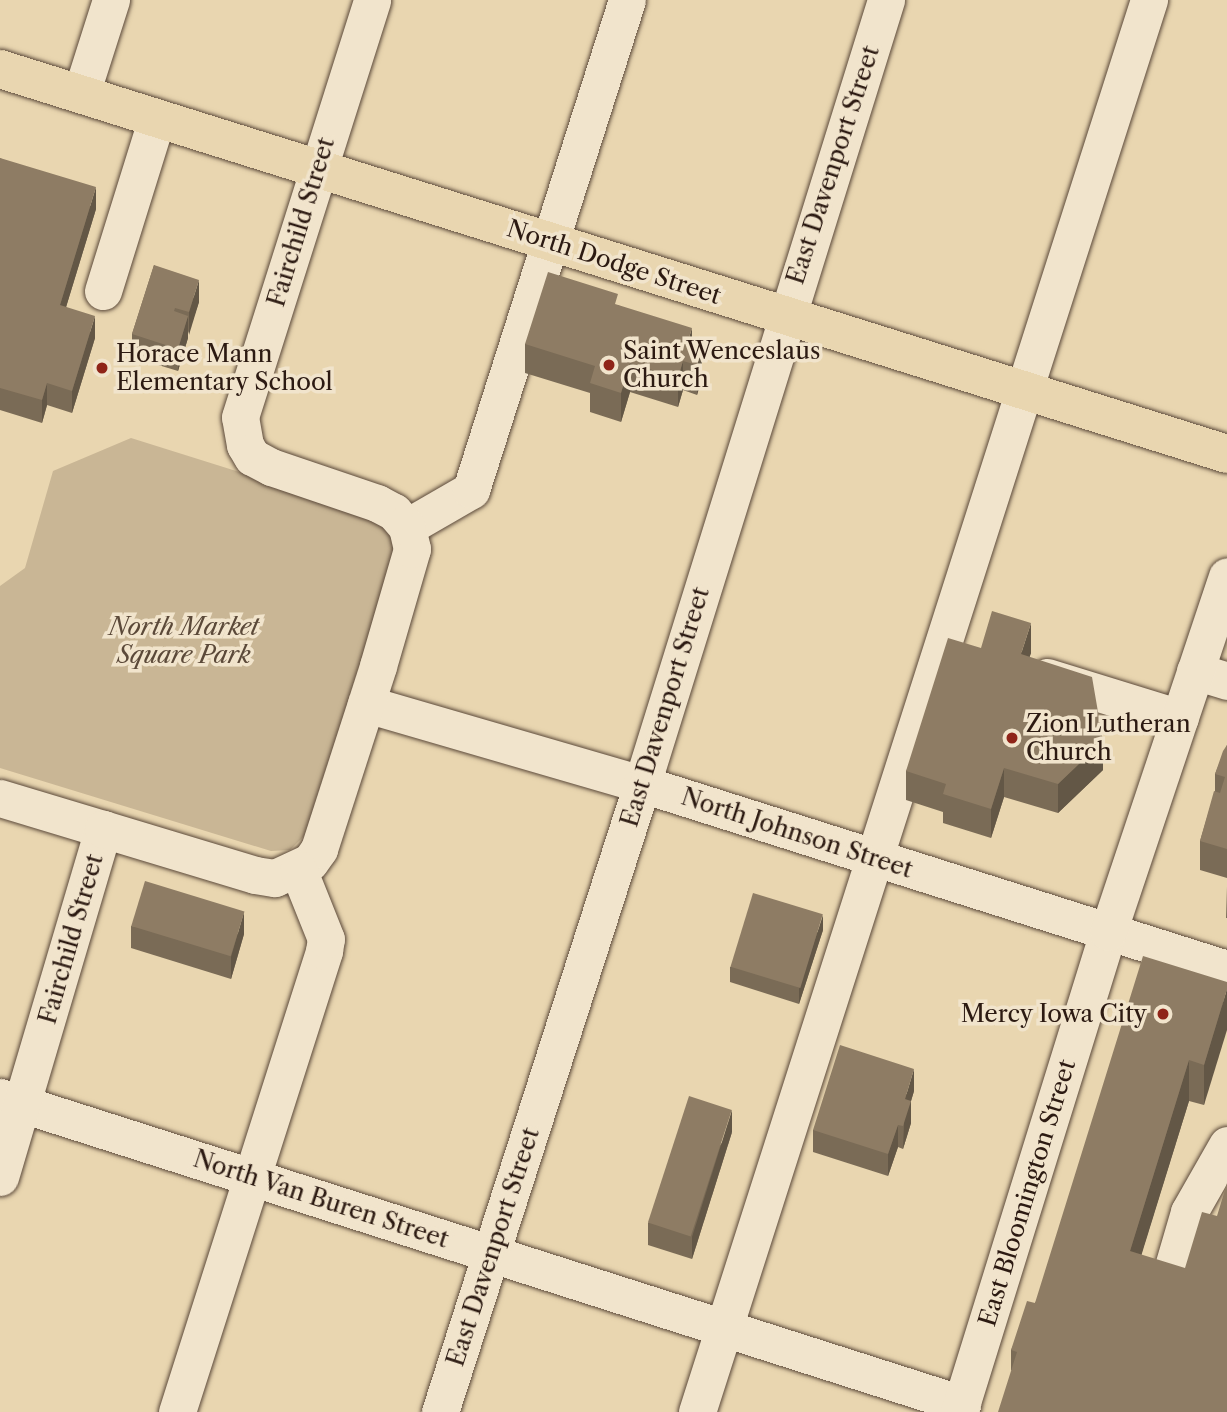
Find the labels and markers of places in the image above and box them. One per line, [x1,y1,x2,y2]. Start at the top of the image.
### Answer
place label: Saint Wenceslaus Church [623,337,821,393]
place label: Horace Mann Elementary School [116,340,333,396]
marker: Saint Wenceslaus Church [601,357,617,373]
marker: Horace Mann Elementary School [94,360,110,376]
place label: Zion Lutheran Church [1026,710,1191,766]
marker: Zion Lutheran Church [1004,730,1020,746]
place label: Mercy Iowa City [960,1000,1147,1028]
marker: Mercy Iowa City [1153,1004,1173,1024]

